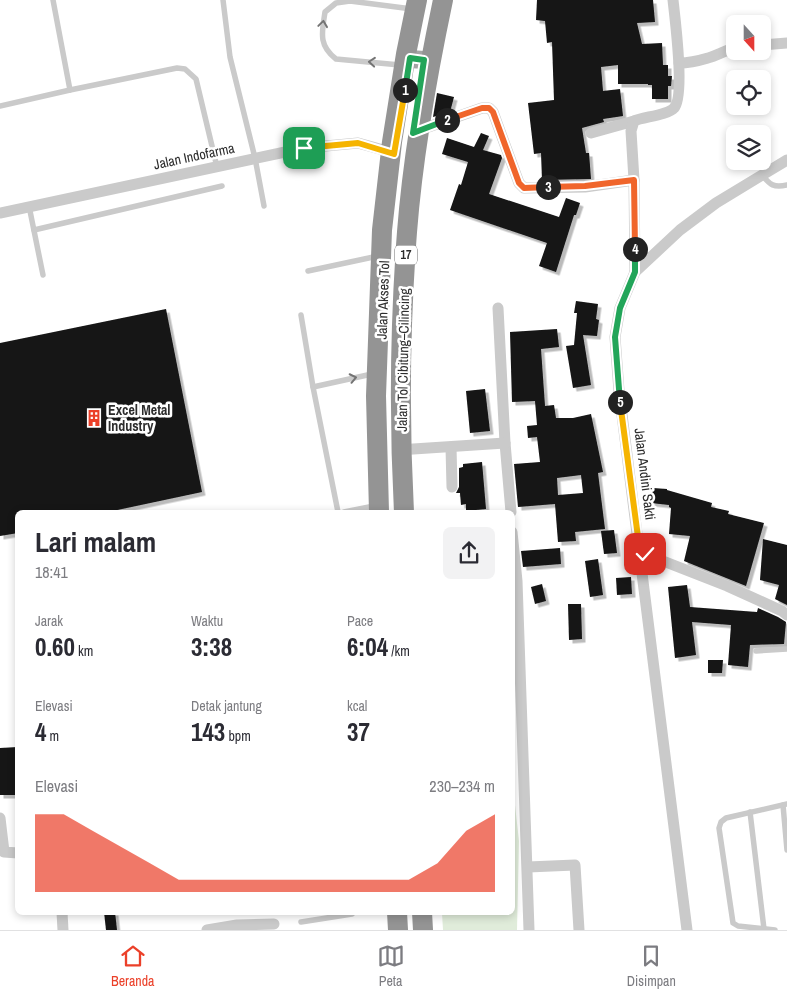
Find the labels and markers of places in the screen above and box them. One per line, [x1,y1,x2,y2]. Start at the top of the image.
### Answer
pin: 1 [392,78,418,102]
pin: 2 [434,108,460,132]
pin [283,127,325,169]
pin: 3 [536,174,560,200]
pin: 4 [622,236,648,262]
pin: 5 [608,390,632,414]
place label: Excel Metal Industry [108,401,171,435]
building icon: Excel Metal Industry [84,408,104,428]
pin [624,533,666,575]

